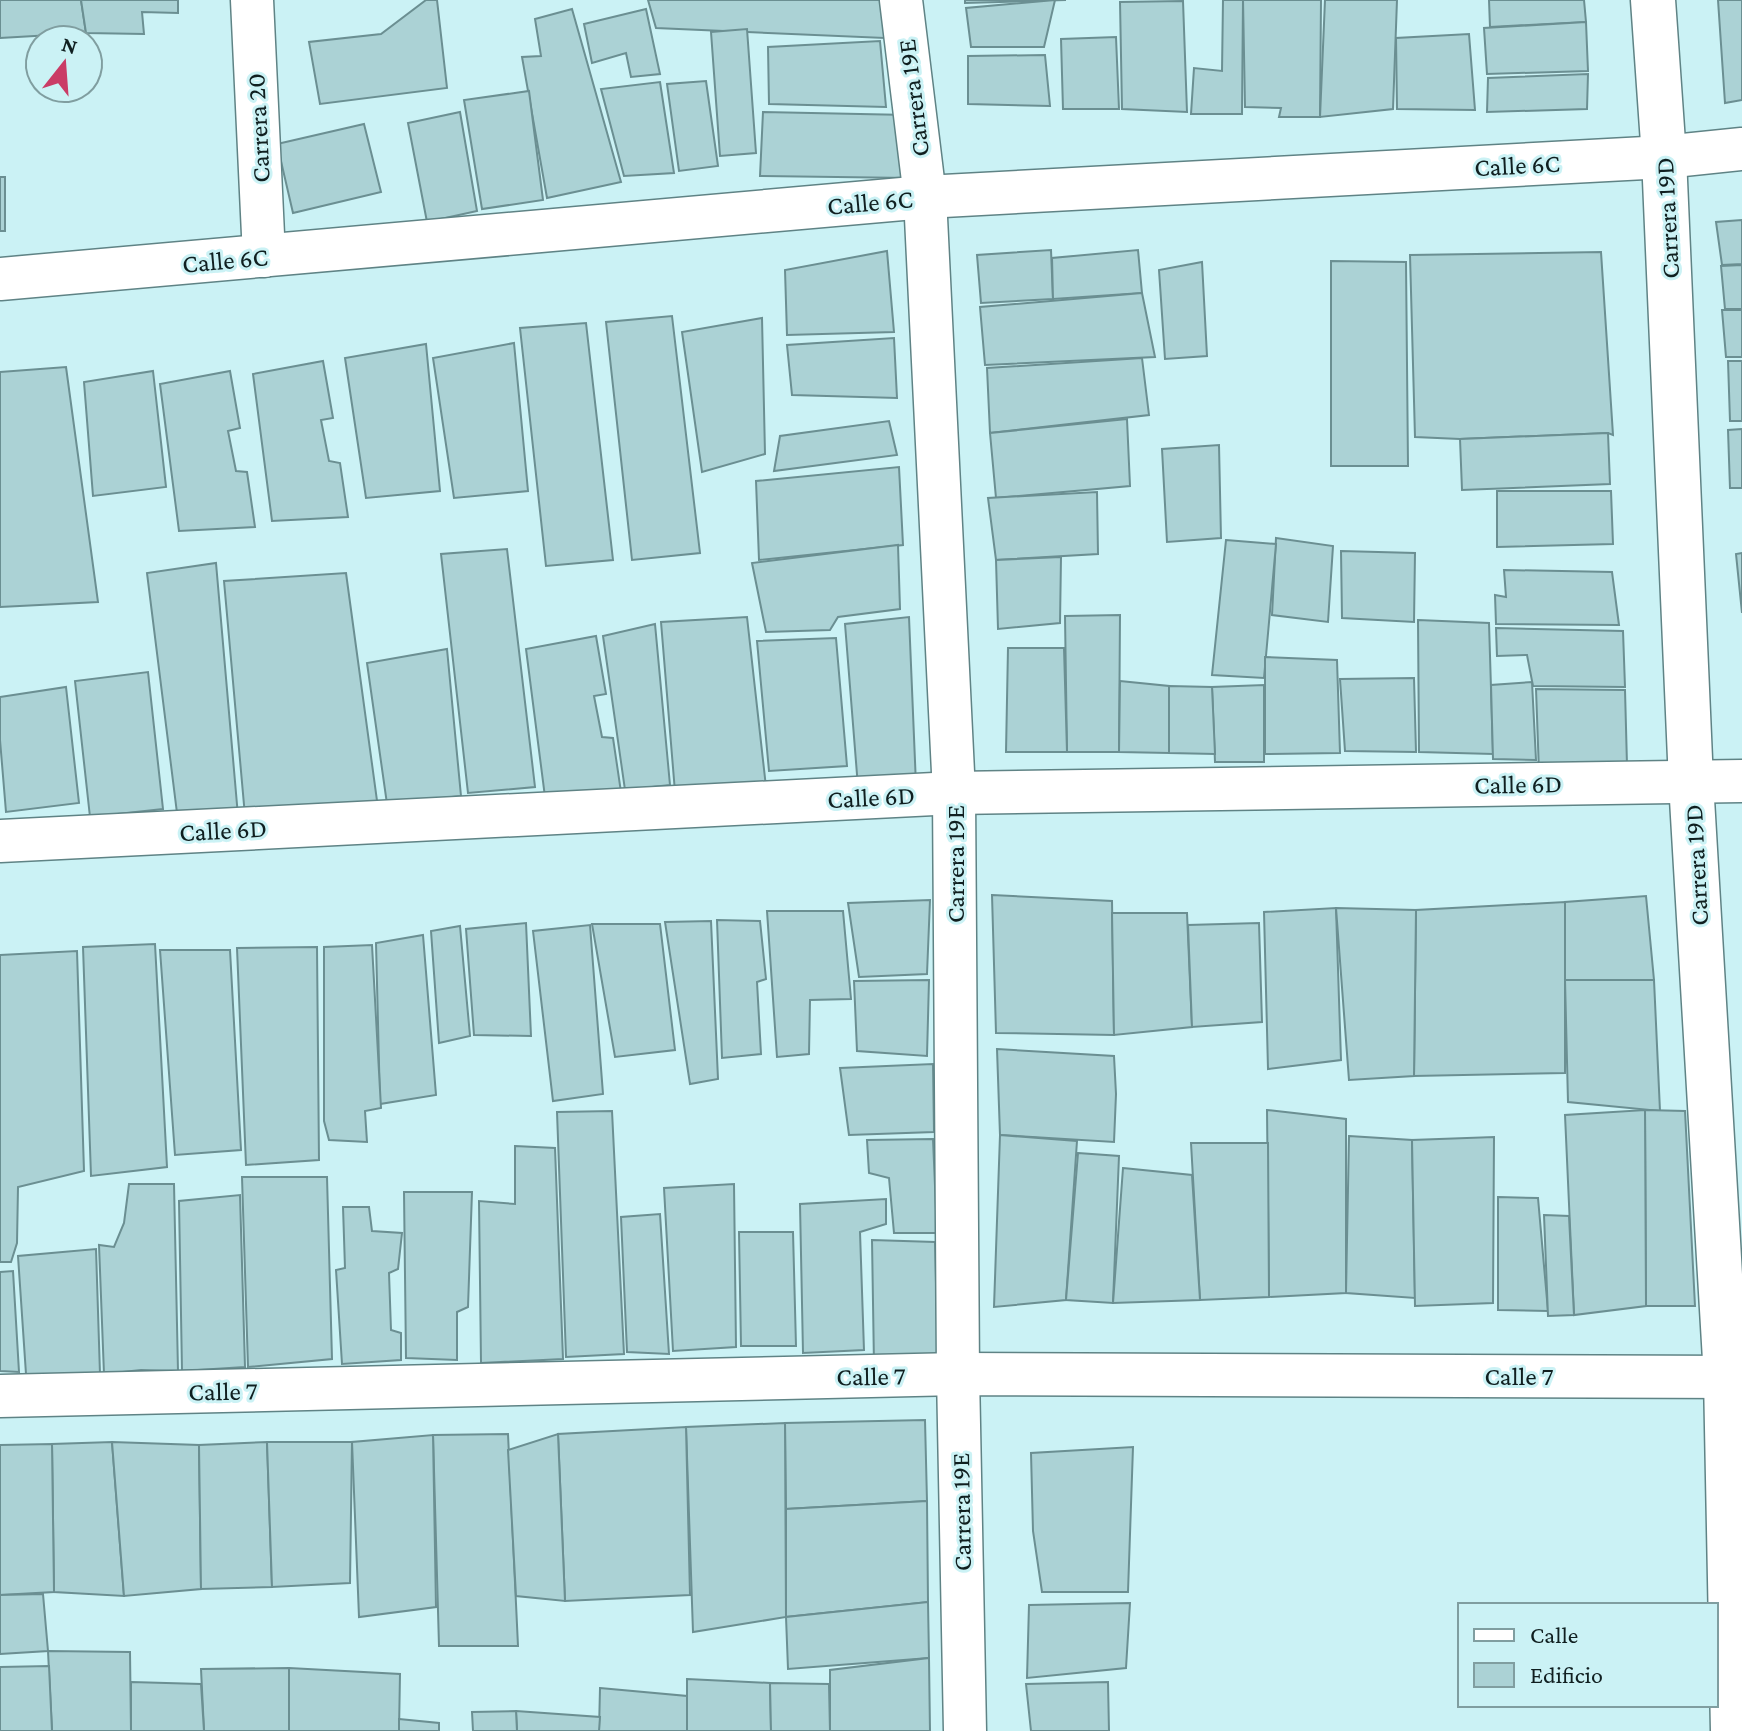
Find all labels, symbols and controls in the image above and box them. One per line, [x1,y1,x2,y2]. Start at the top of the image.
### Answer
north arrow [24,24,104,104]
text: N [59,31,81,59]
street label: Carrera 19E [892,38,935,158]
street label: Carrera 20 [241,73,276,183]
street label: Calle 6C [1473,149,1561,182]
street label: Carrera 19D [1650,157,1685,279]
street label: Calle 6C [826,184,914,221]
street label: Calle 6C [181,242,269,279]
street label: Calle 6D [1474,769,1562,800]
street label: Calle 6D [826,781,916,814]
street label: Carrera 19D [1679,804,1714,926]
street label: Carrera 19E [941,805,970,923]
street label: Calle 6D [178,814,268,847]
street label: Calle 7 [836,1361,906,1392]
street label: Calle 7 [1484,1362,1554,1391]
street label: Calle 7 [188,1376,258,1407]
street label: Carrera 19E [946,1453,977,1571]
legend [1458,1603,1718,1707]
text: Calle [1530,1621,1578,1648]
text: Edificio [1530,1661,1603,1688]

